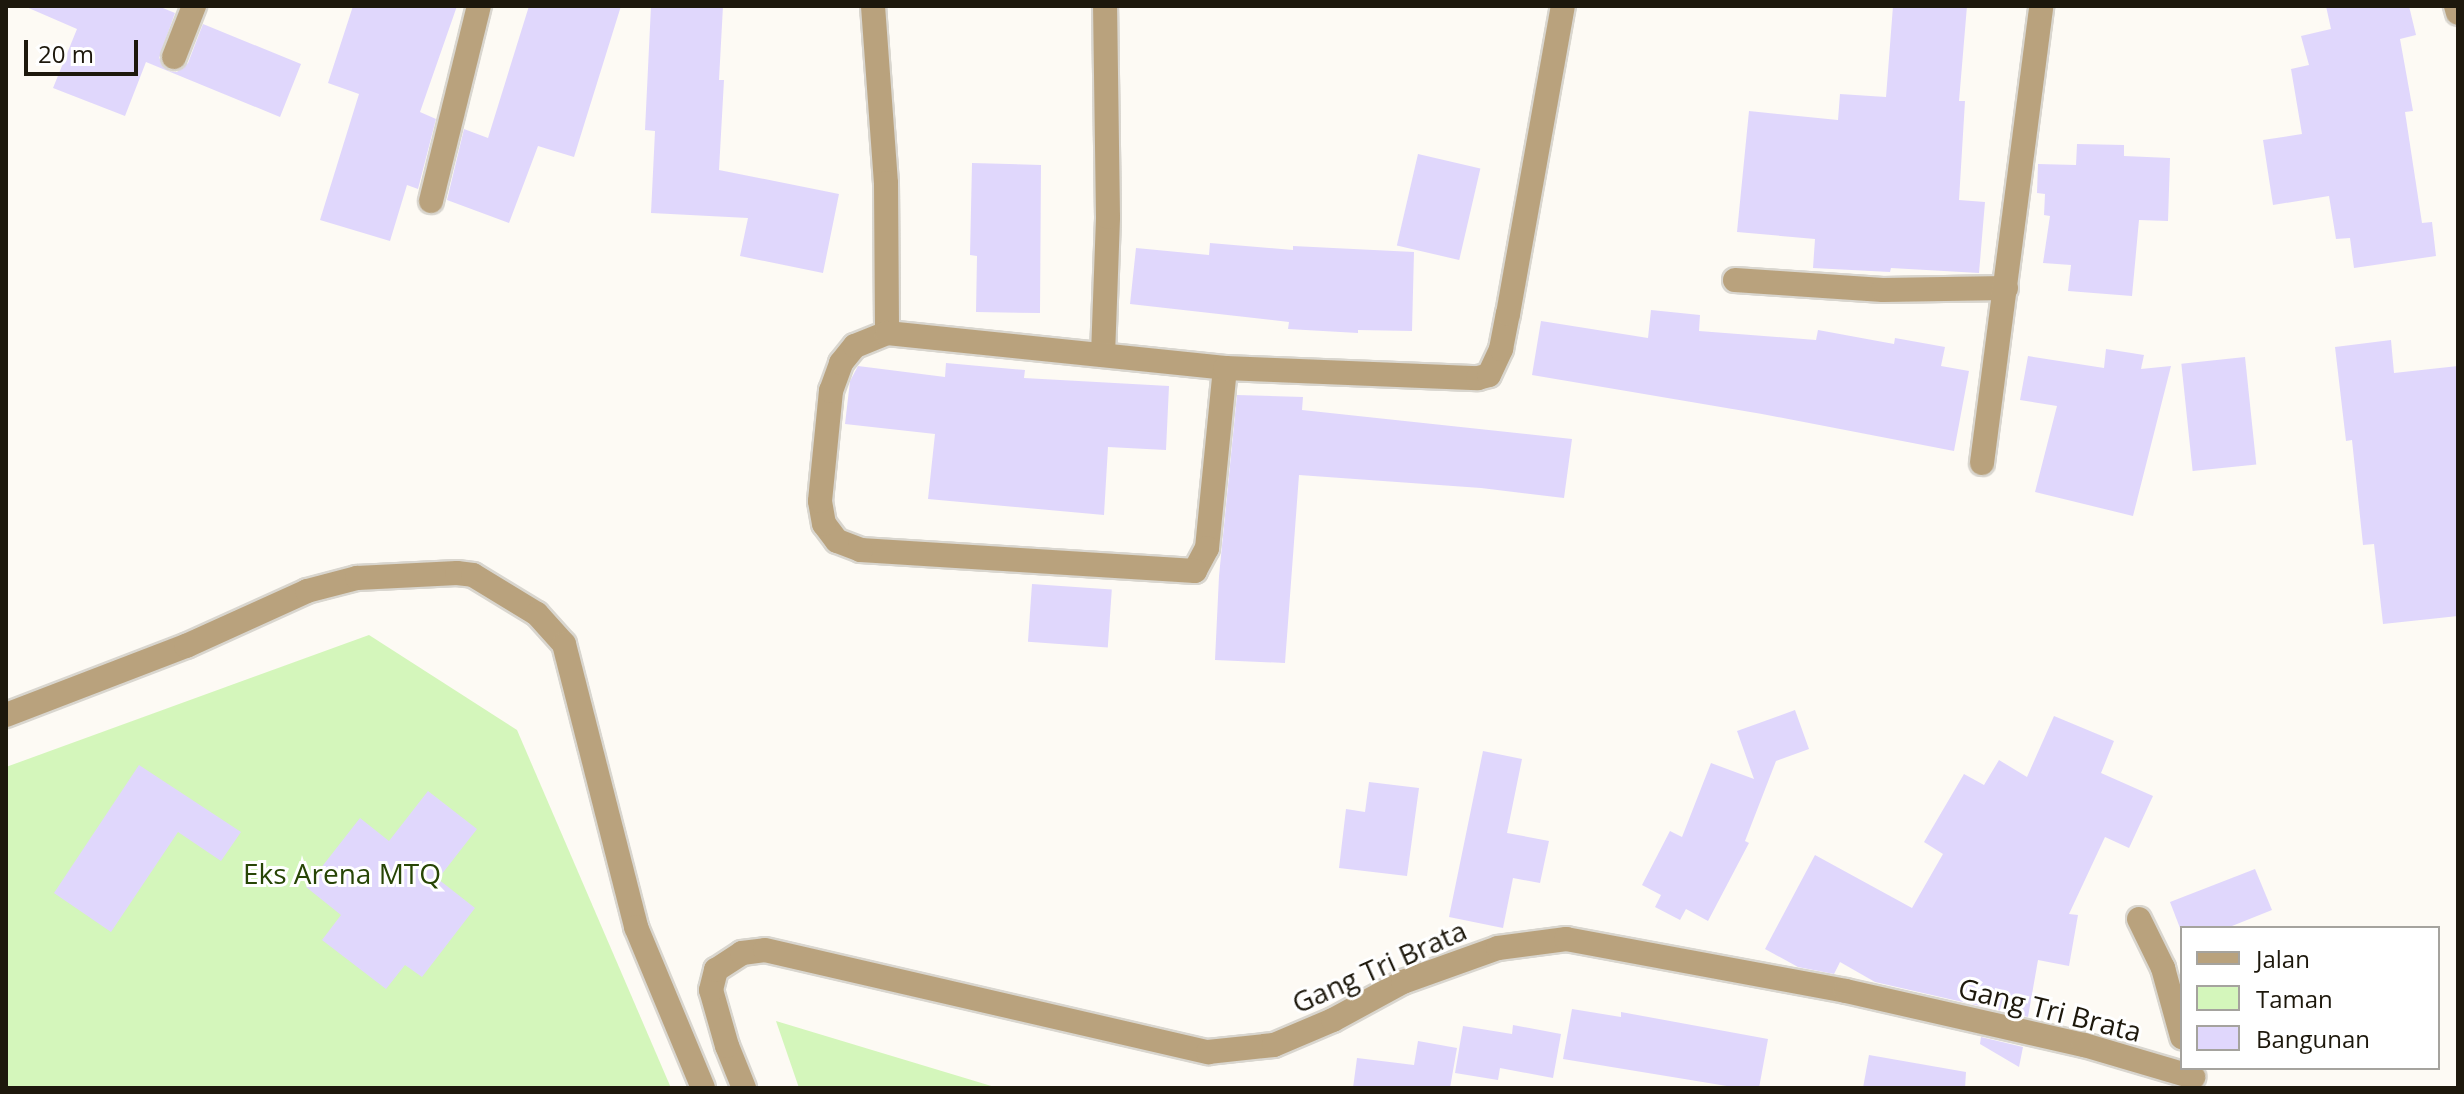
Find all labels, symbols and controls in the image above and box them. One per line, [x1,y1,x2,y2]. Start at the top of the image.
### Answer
scale bar [28,24,142,74]
text: 20 m [38,37,94,70]
park label: Eks Arena MTQ [243,856,441,890]
street label: Gang Tri Brata [1287,913,1471,1019]
legend [2180,926,2440,1070]
text: Jalan [2256,942,2310,975]
street label: Gang Tri Brata [1955,970,2145,1048]
text: Taman [2256,982,2333,1015]
text: Bangunan [2256,1022,2370,1055]

